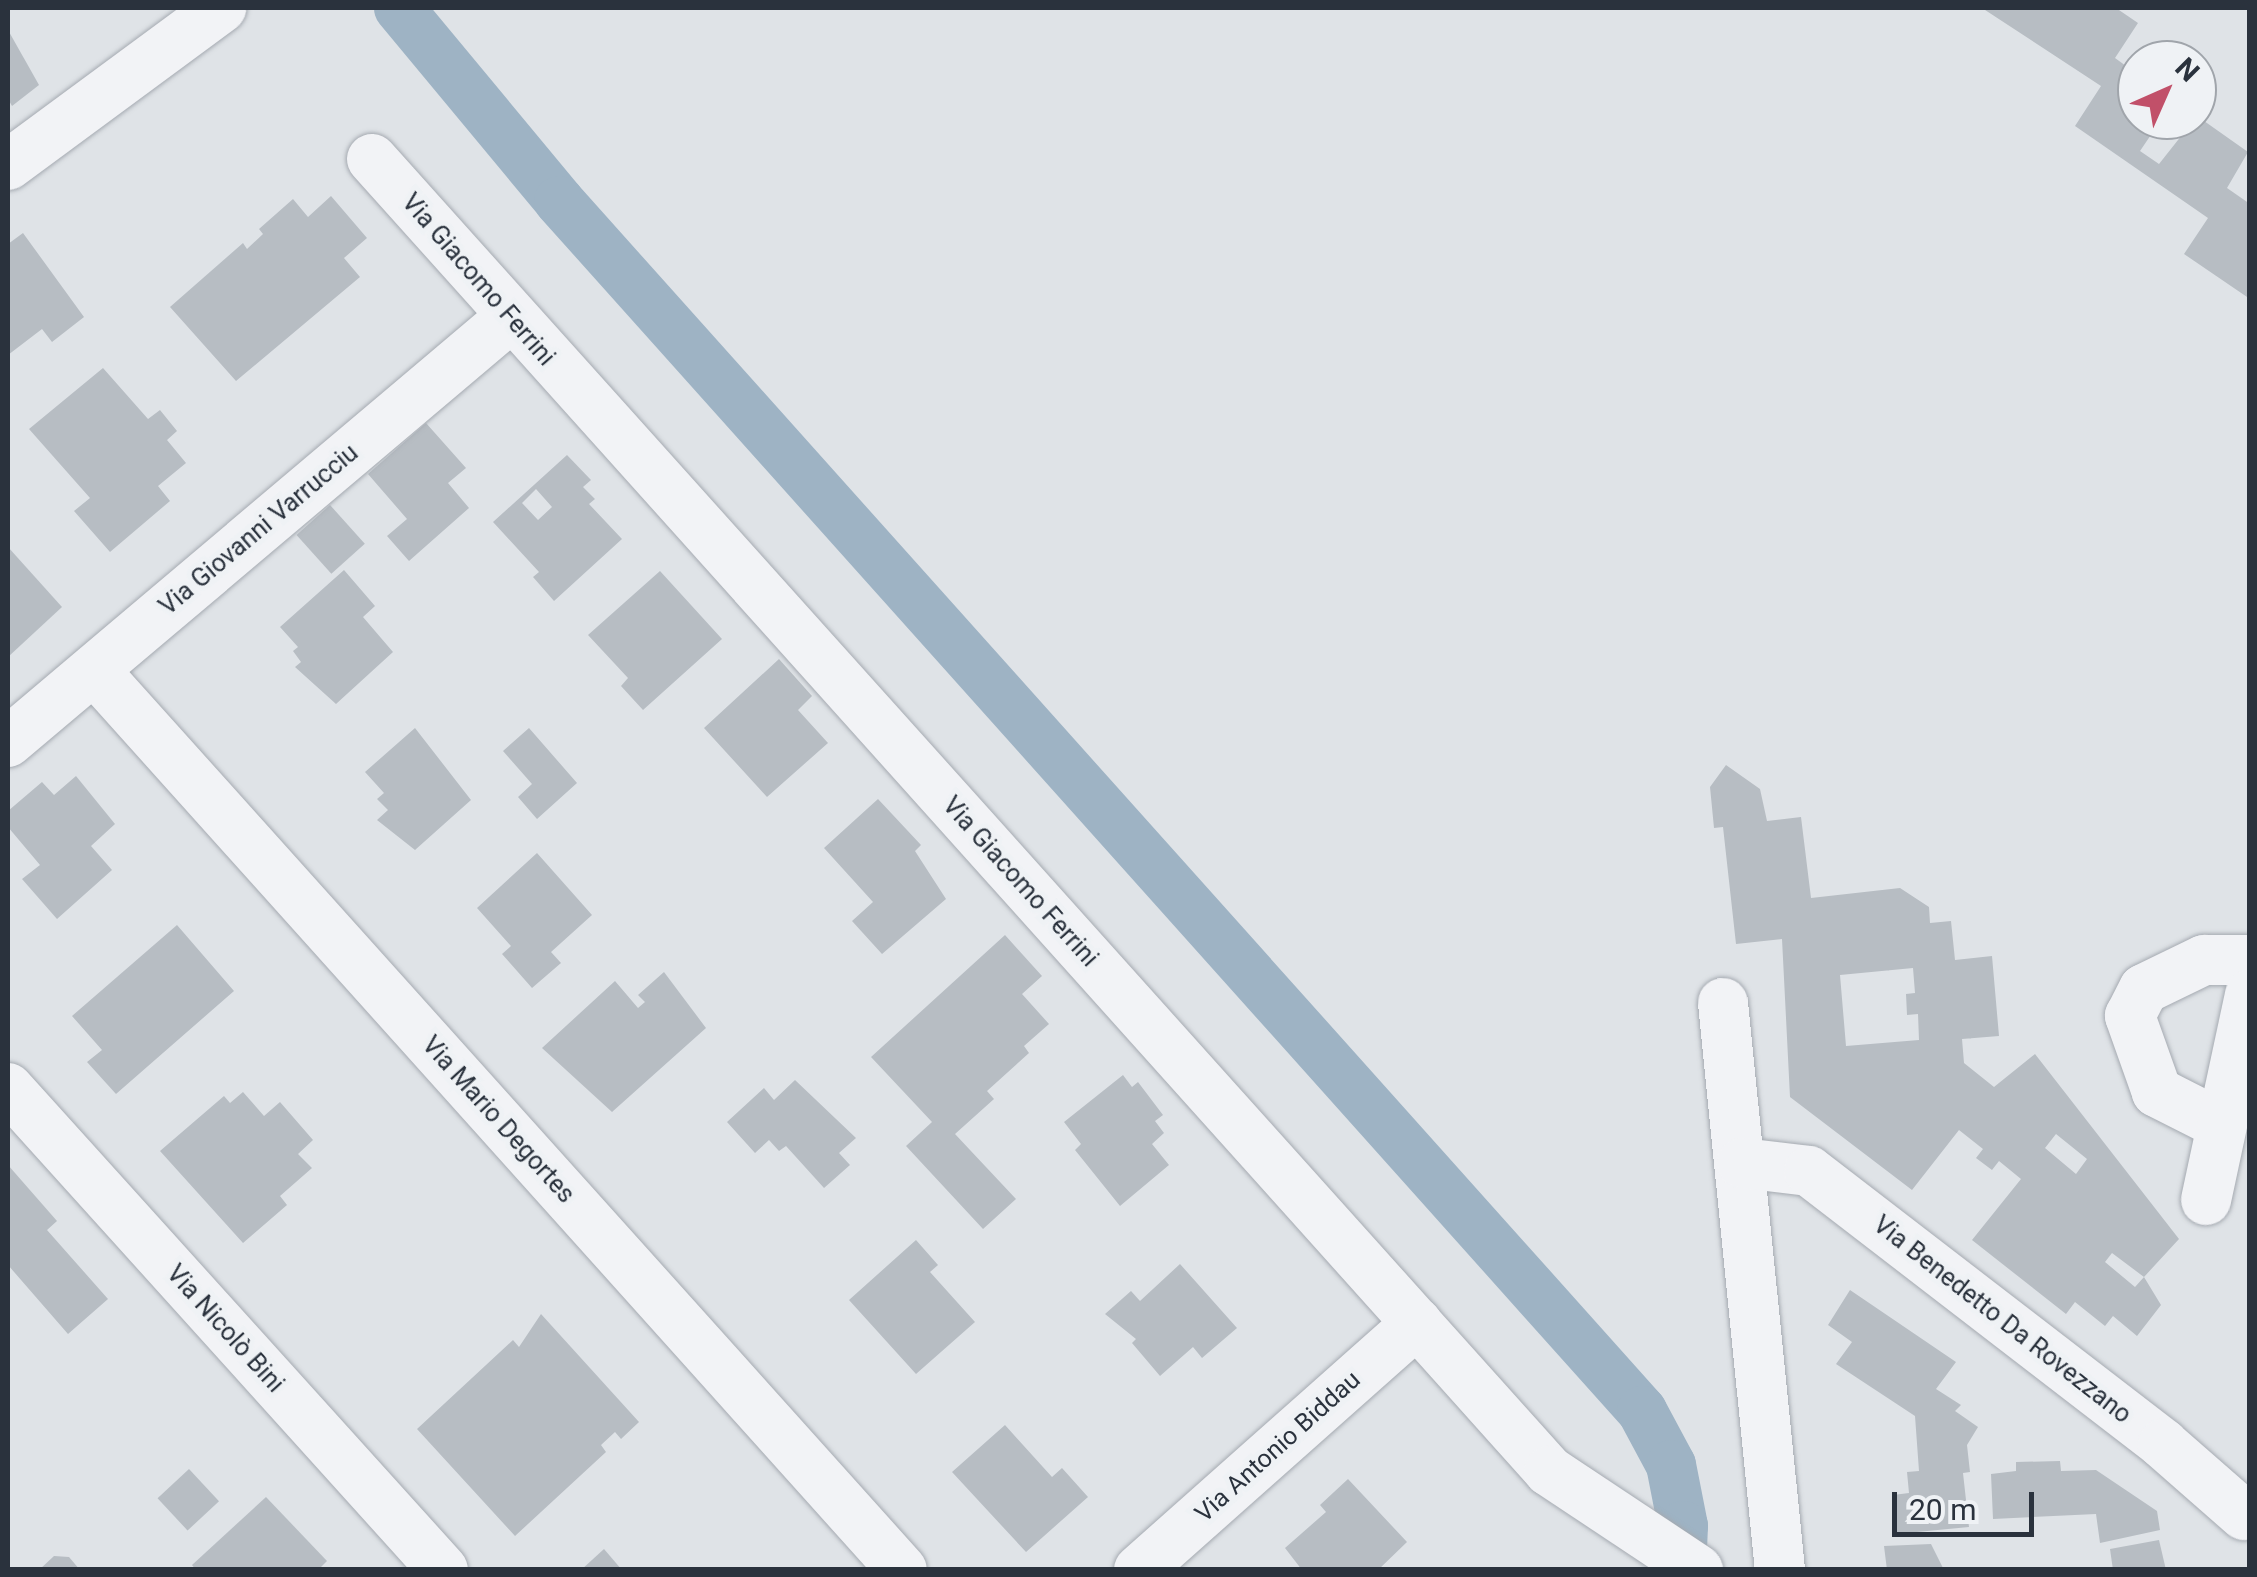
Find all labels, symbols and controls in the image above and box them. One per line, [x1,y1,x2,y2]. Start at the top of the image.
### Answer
north arrow [2117,40,2217,140]
text: N [2168,51,2206,88]
street label: Via Giacomo Ferrini [395,188,561,372]
street label: Via Giovanni Varrucciu [154,438,364,622]
street label: Via Giacomo Ferrini [936,791,1104,973]
street label: Via Mario Degortes [415,1031,581,1209]
street label: Via Benedetto Da Rovezzano [1867,1210,2137,1430]
street label: Via Nicolò Bini [160,1259,290,1399]
street label: Via Antonio Biddau [1189,1365,1367,1529]
scale bar [1897,1472,2040,1534]
text: 20 m [1909,1492,1976,1527]

